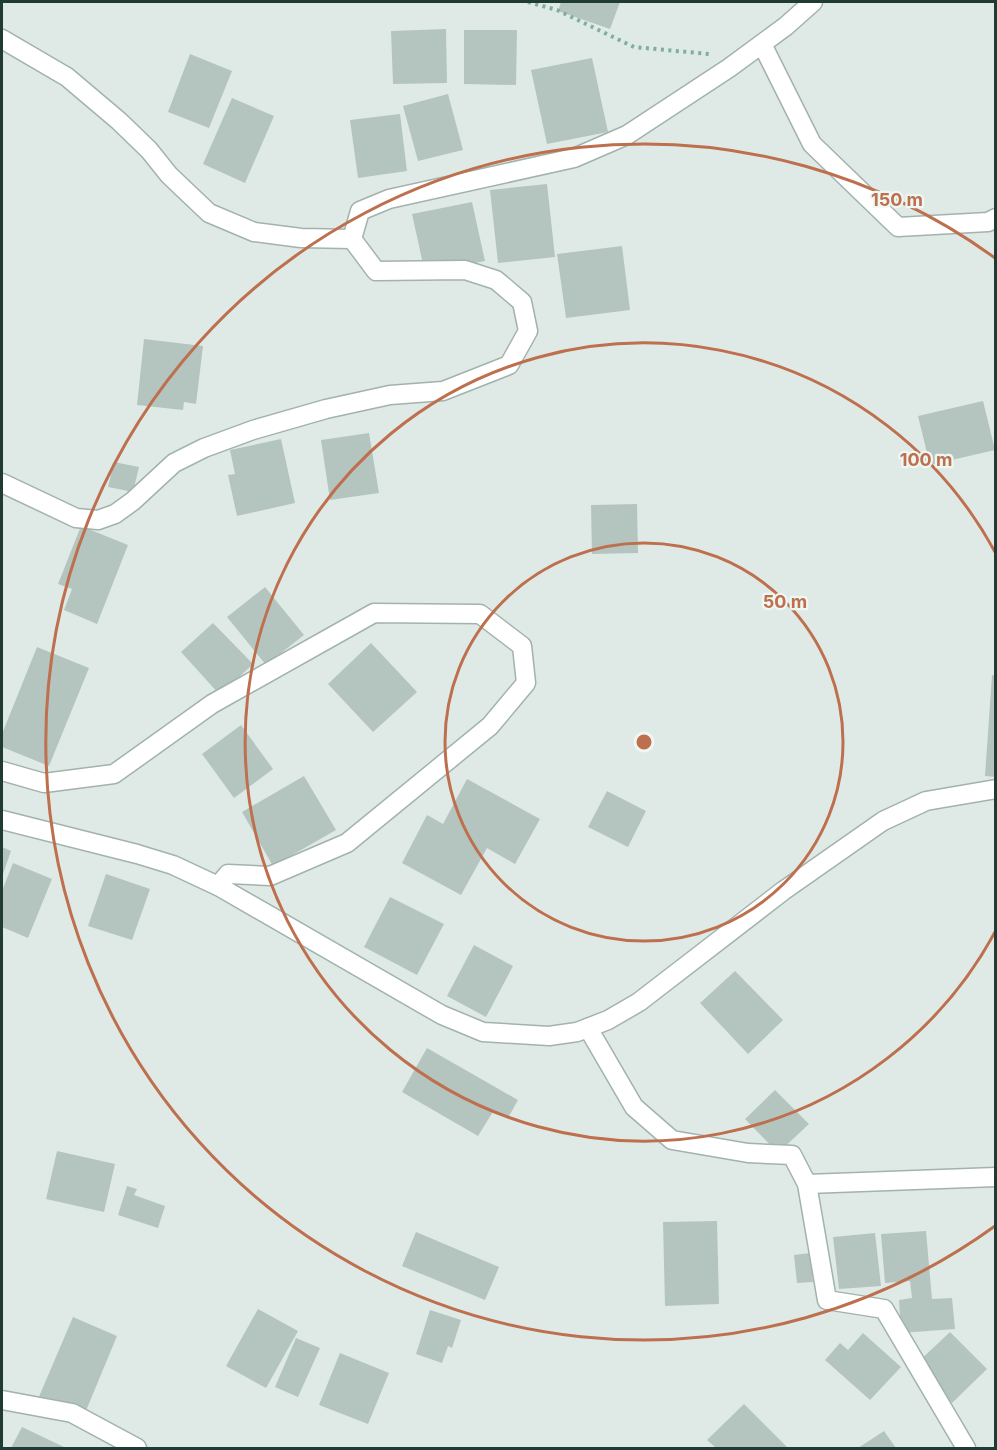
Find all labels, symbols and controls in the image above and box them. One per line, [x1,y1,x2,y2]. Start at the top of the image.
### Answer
text: 150 m [871,189,923,210]
text: 100 m [900,449,952,470]
text: 50 m [763,591,807,612]
centre of rings [634,732,654,752]

